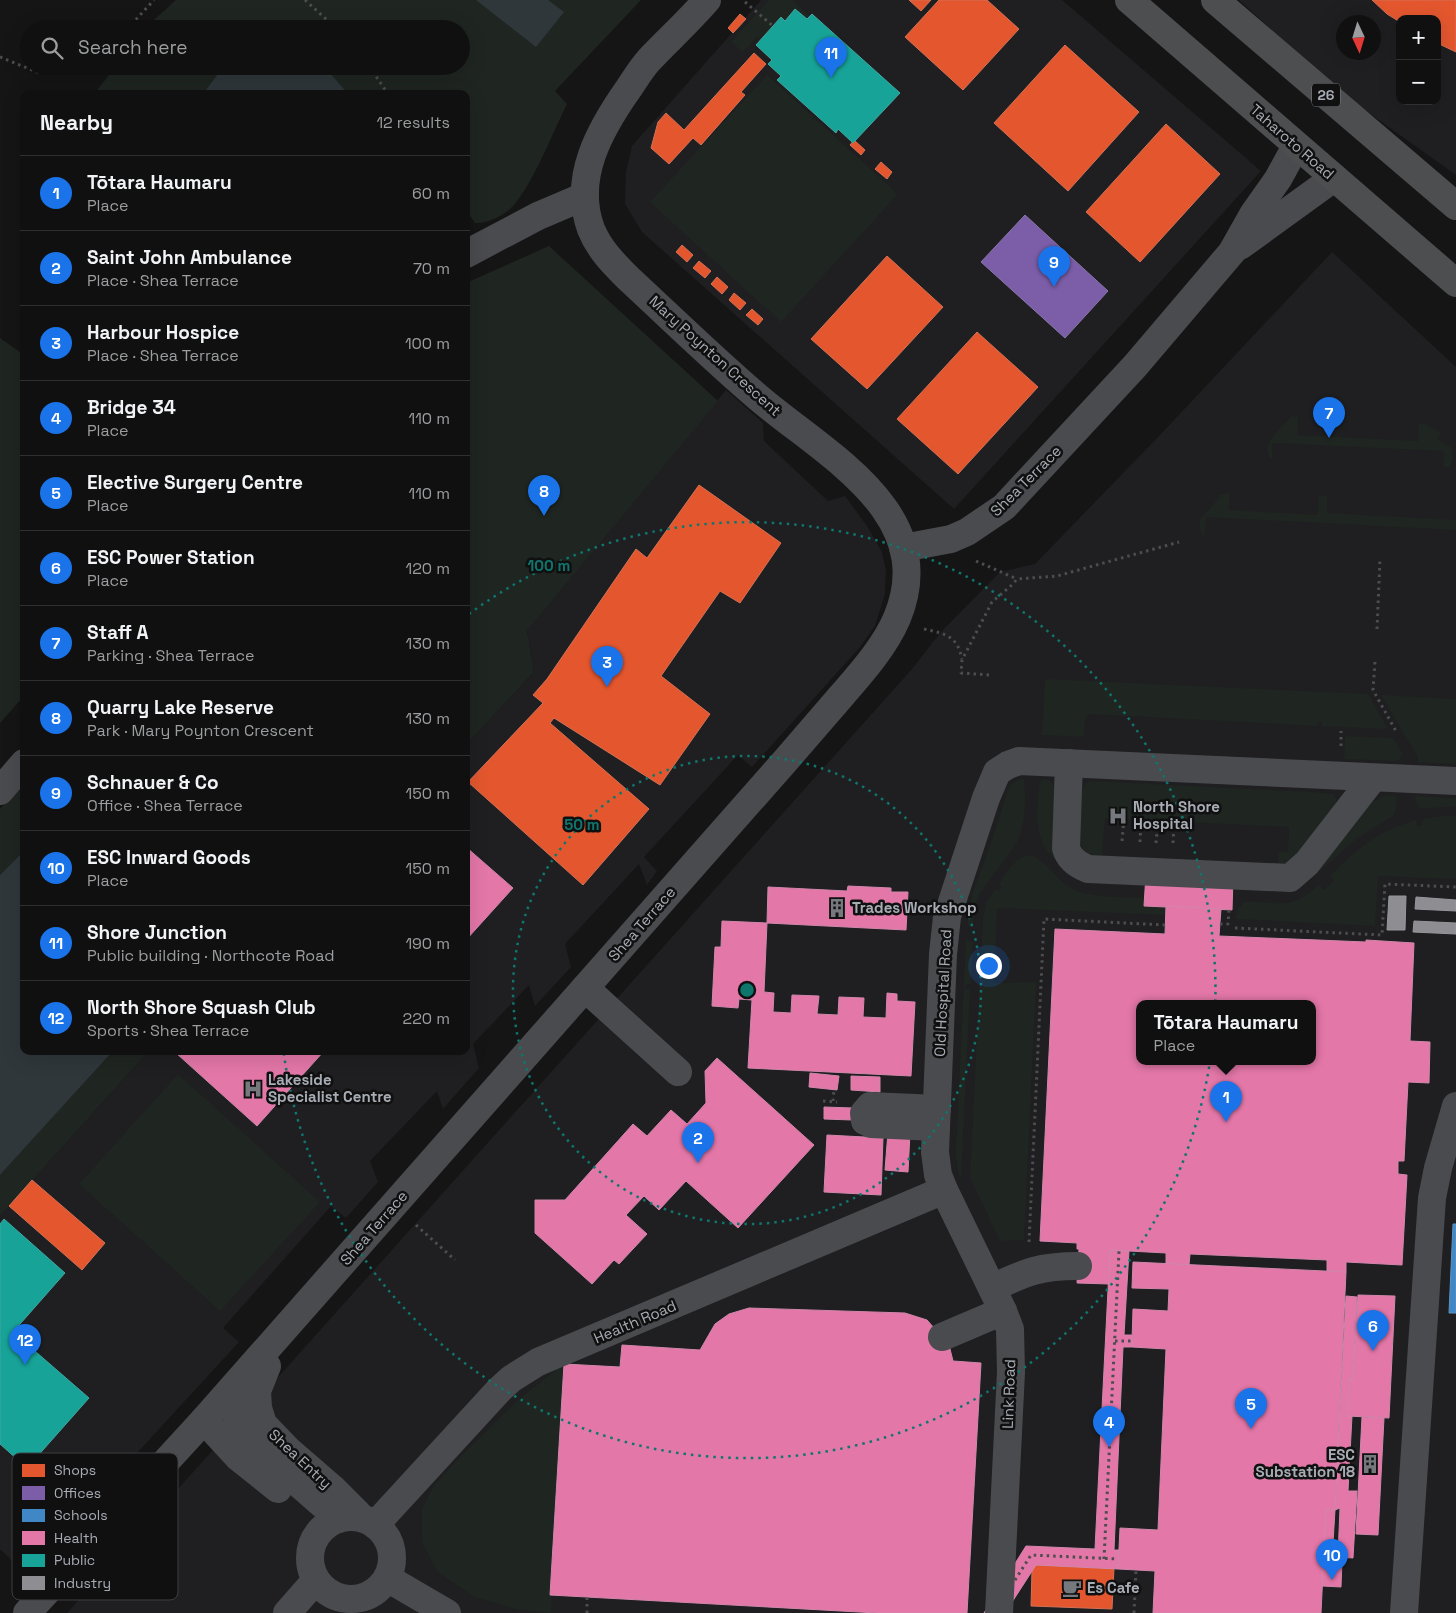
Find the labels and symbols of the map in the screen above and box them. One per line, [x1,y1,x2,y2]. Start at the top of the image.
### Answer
north arrow [1336,15,1381,60]
pin: 11 [815,37,847,78]
road number: 26 [1312,84,1340,106]
street label: Taharoto Road [1247,100,1338,183]
pin: 9 [1038,246,1070,287]
street label: Mary Poynton Crescent [645,291,785,420]
pin: 7 [1313,397,1345,438]
street label: Shea Terrace [986,441,1065,520]
pin: 8 [528,475,560,516]
text: 100 m [528,556,570,575]
pin: 3 [591,646,623,687]
place label: North Shore Hospital [1133,797,1220,833]
hospital icon: North Shore Hospital [1107,805,1129,827]
text: 50 m [564,815,600,834]
street label: Shea Terrace [604,882,679,965]
building icon: Trades Workshop [826,897,848,919]
place label: Trades Workshop [852,898,977,917]
street label: Old Hospital Road [930,929,955,1057]
your location [976,953,1002,979]
centre of rings [738,981,756,999]
place label: Lakeside Specialist Centre [268,1070,392,1106]
hospital icon: Lakeside Specialist Centre [242,1078,264,1100]
pin: 1 [1210,1081,1242,1122]
pin: 2 [682,1122,714,1163]
street label: Shea Terrace [336,1186,411,1269]
street label: Health Road [591,1296,679,1347]
pin: 6 [1357,1310,1389,1351]
pin: 12 [9,1324,41,1365]
street label: Link Road [998,1359,1019,1429]
pin: 5 [1235,1388,1267,1429]
pin: 4 [1093,1406,1125,1447]
street label: Shea Entry [265,1425,336,1492]
place label: ESC Substation 18 [1256,1445,1355,1481]
legend [12,1453,178,1600]
building icon: ESC Substation 18 [1359,1453,1381,1475]
text: Shops [54,1461,96,1479]
text: Offices [54,1484,101,1502]
text: Schools [54,1506,108,1524]
text: Health [54,1529,98,1547]
pin: 10 [1316,1539,1348,1580]
text: Public [54,1551,95,1569]
text: Industry [54,1574,111,1592]
cafe icon: Es Cafe [1061,1577,1083,1599]
place label: Es Cafe [1087,1578,1140,1597]

